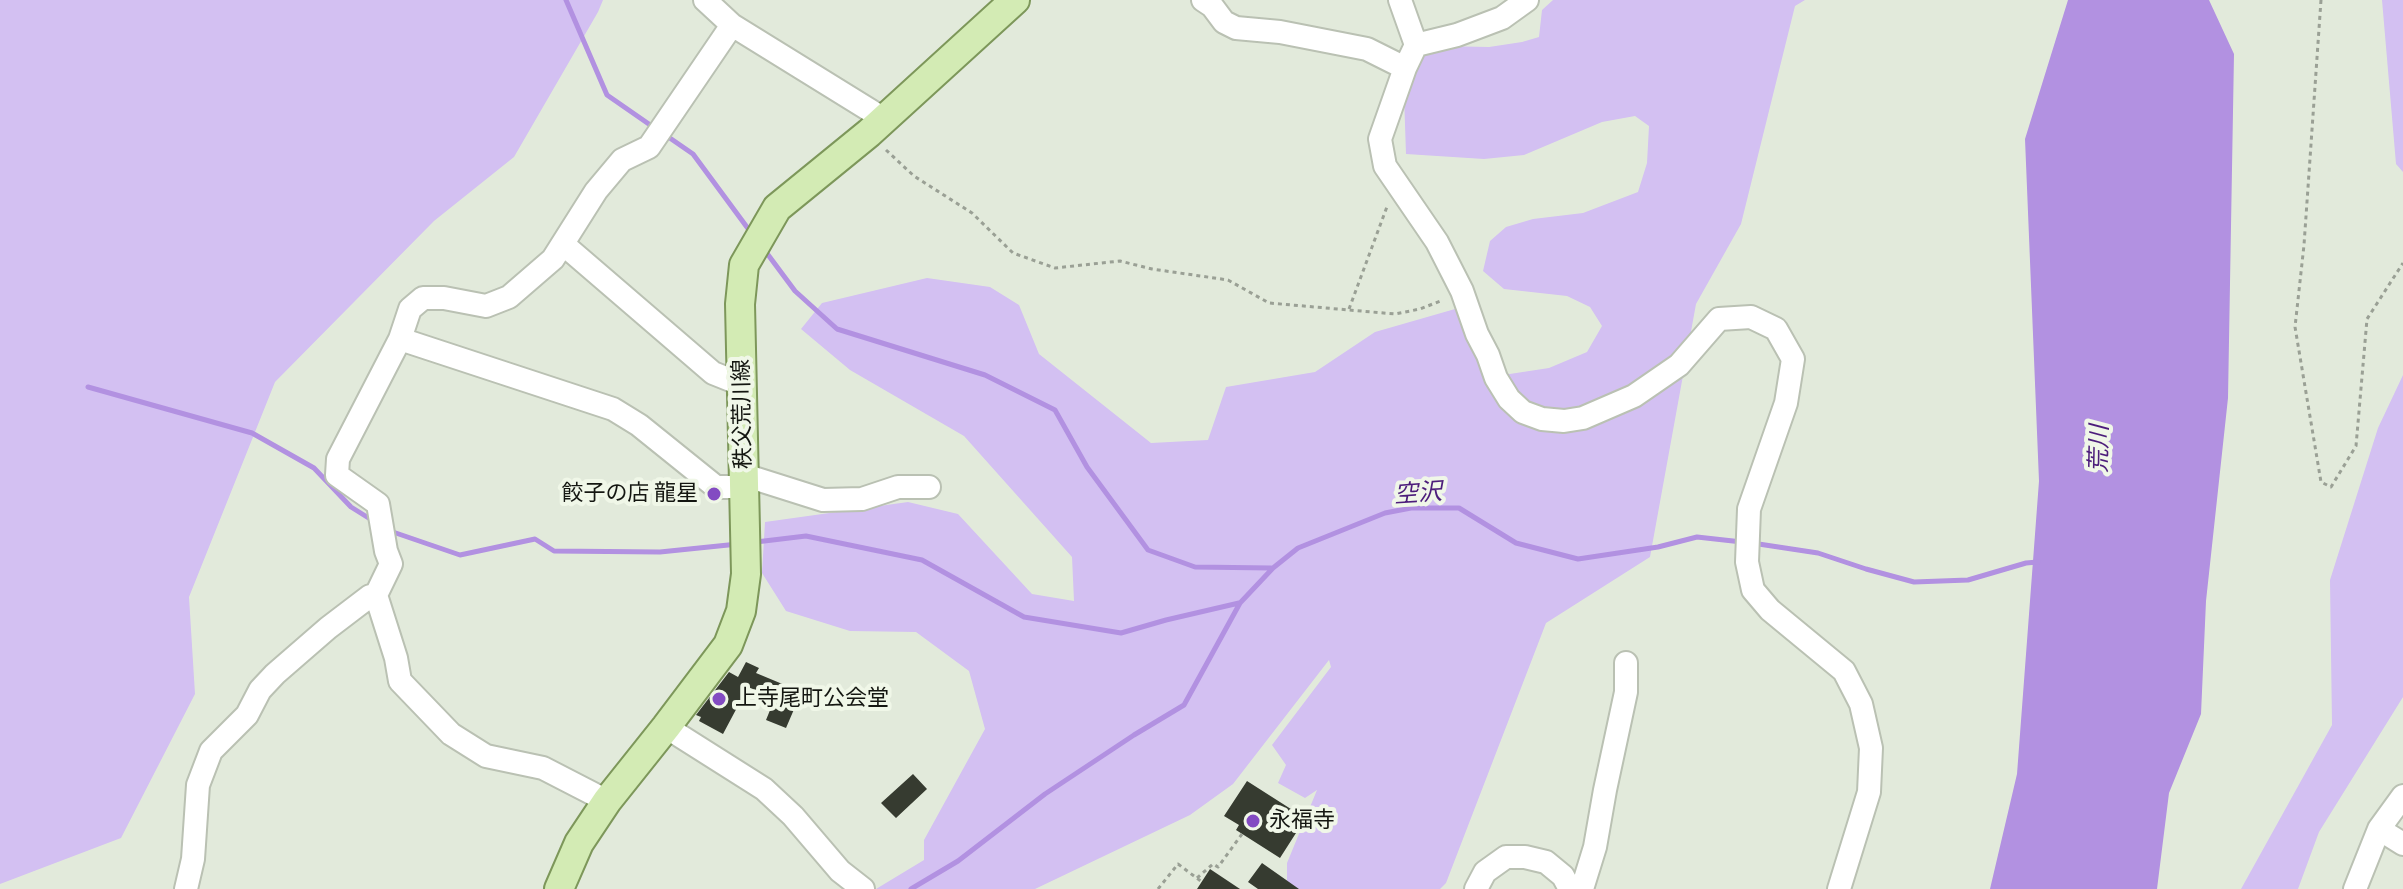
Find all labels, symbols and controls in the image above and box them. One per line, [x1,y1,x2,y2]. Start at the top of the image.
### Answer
street label: 秩父荒川線 [729,359,757,469]
water label: 荒川 [2085,425,2115,473]
water label: 空沢 [1393,478,1443,510]
place label: 餃子の店 龍星 [562,481,698,507]
marker: 餃子の店 龍星 [705,485,723,503]
place label: 上寺尾町公会堂 [735,686,889,712]
marker: 上寺尾町公会堂 [710,690,728,708]
place label: 永福寺 [1269,808,1335,834]
marker: 永福寺 [1244,812,1262,830]

